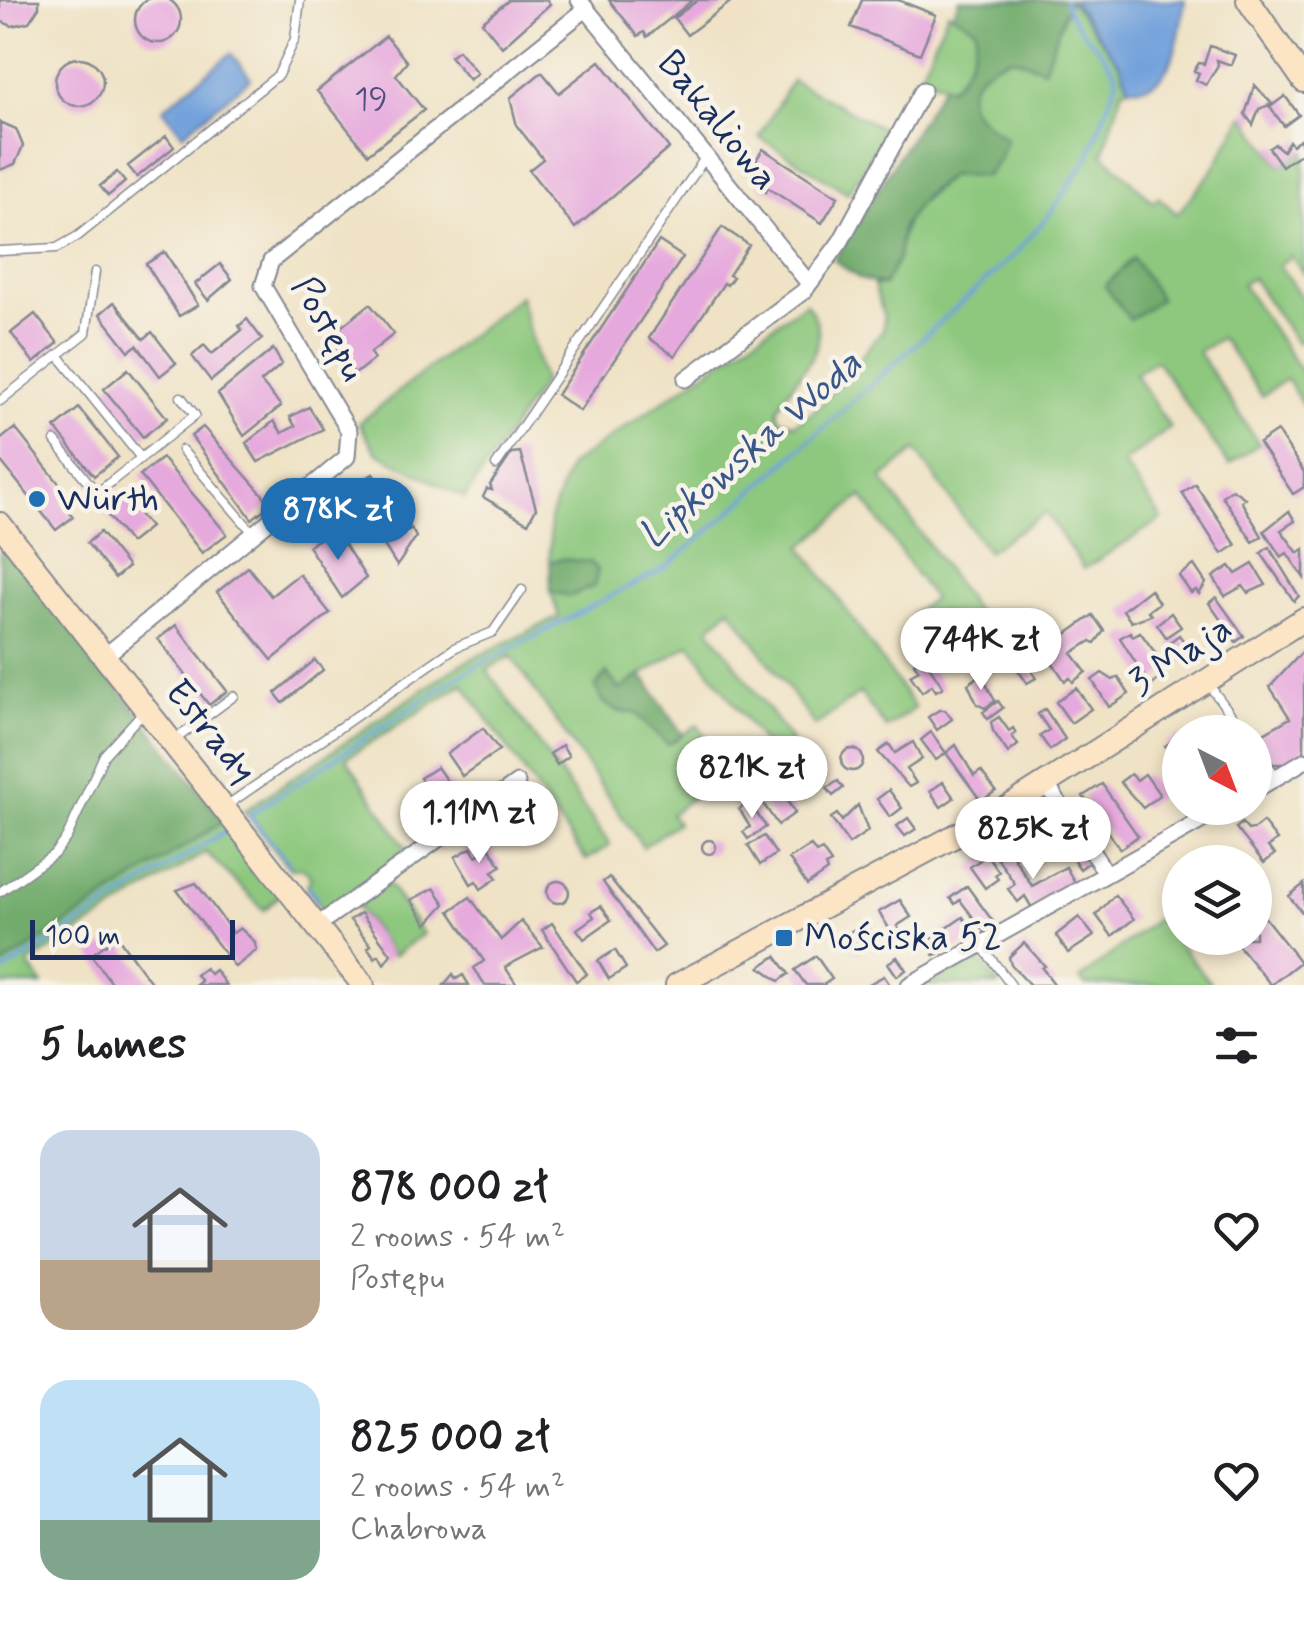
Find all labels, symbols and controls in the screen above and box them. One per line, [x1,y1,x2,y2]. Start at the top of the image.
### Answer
street label: Bakaliowa [645,41,789,201]
house number: 19 [354,79,388,121]
street label: Postępu [279,268,377,390]
water label: Lipkowska Woda [628,339,874,561]
place label: Würth [57,475,159,524]
pin: 878K zł [246,478,430,563]
marker: Würth [26,488,48,510]
text: 878K zł [283,489,393,531]
street label: 3 Maja [1120,604,1242,708]
pin: 744K zł [889,608,1073,693]
text: 744K zł [922,619,1040,661]
street label: Estrady [153,670,267,794]
north arrow [1162,715,1272,825]
map controls [1162,715,1272,955]
pin: 821K zł [660,736,844,821]
text: 821K zł [699,747,805,789]
pin: 1.11M zł [376,781,582,866]
text: 1.11M zł [422,792,536,834]
pin: 825K zł [941,797,1125,882]
text: 825K zł [977,808,1089,850]
button: layers [1162,845,1272,955]
place label: Mościska 52 [804,914,1002,963]
scale bar [30,915,235,960]
text: 100 m [45,919,120,956]
marker: Mościska 52 [773,927,795,949]
text: 5 homes [40,1018,186,1073]
icon: filters [1209,1018,1264,1073]
text: 878 000 zł [350,1161,548,1216]
icon: home [120,1170,240,1290]
icon: heart [1209,1203,1264,1258]
text: 2 rooms · 54 m² [350,1216,565,1258]
text: Postępu [350,1258,444,1300]
text: 825 000 zł [350,1411,550,1466]
icon: home [120,1420,240,1540]
icon: heart [1209,1453,1264,1508]
text: 2 rooms · 54 m² [350,1466,565,1508]
text: Chabrowa [350,1508,487,1550]

